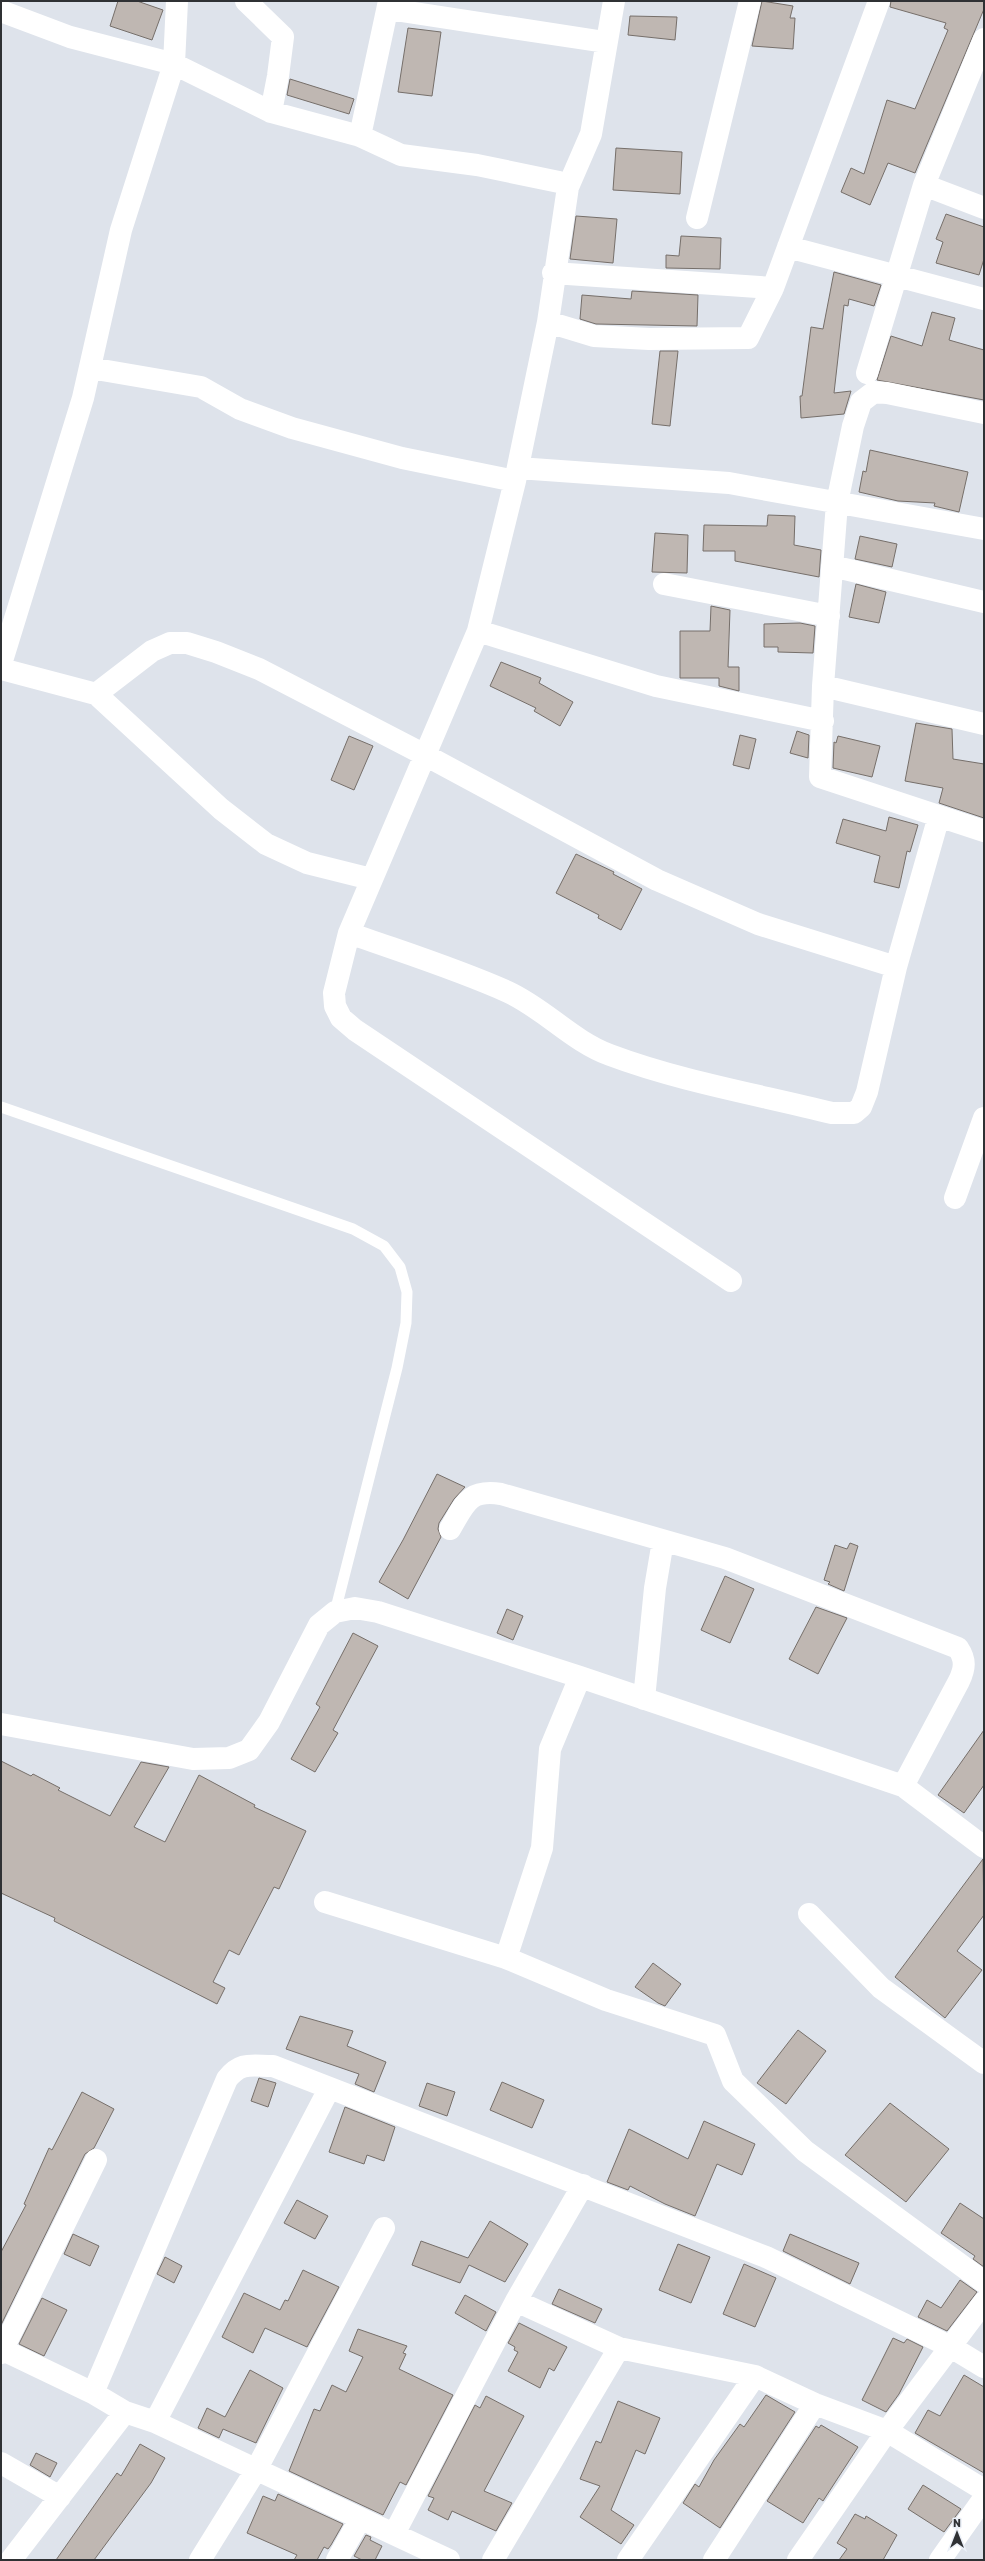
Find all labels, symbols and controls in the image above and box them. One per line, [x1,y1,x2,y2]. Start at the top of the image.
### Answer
north arrow [937,2513,977,2553]
text: N [953,2517,961,2530]

